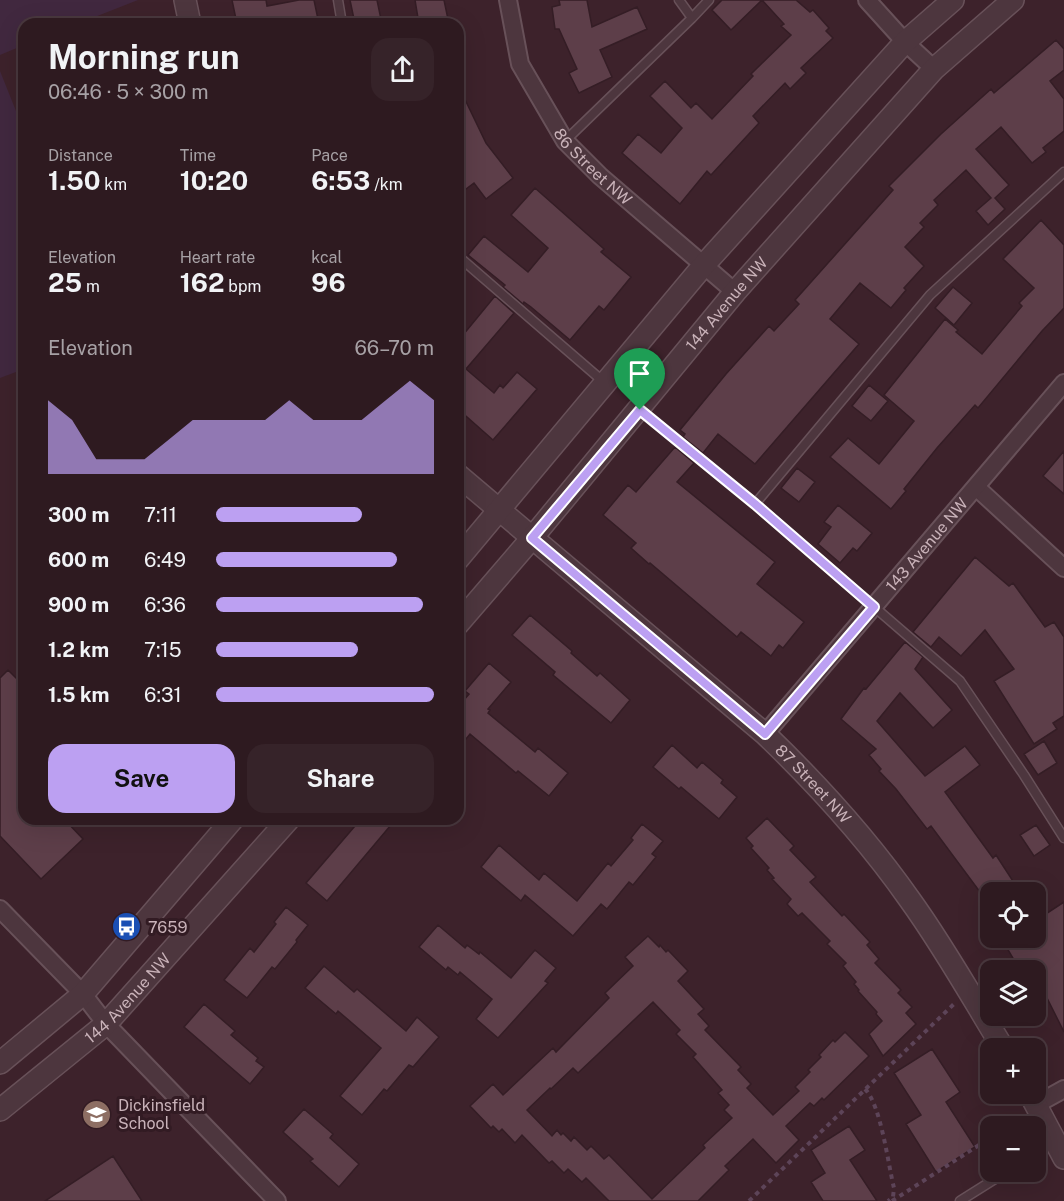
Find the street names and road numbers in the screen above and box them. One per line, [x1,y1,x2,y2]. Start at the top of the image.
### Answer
street label: 86 Street NW [550,125,636,209]
street label: 144 Avenue NW [681,253,771,354]
street label: 143 Avenue NW [881,494,972,595]
street label: 87 Street NW [772,740,855,827]
street label: 144 Avenue NW [81,949,174,1047]

